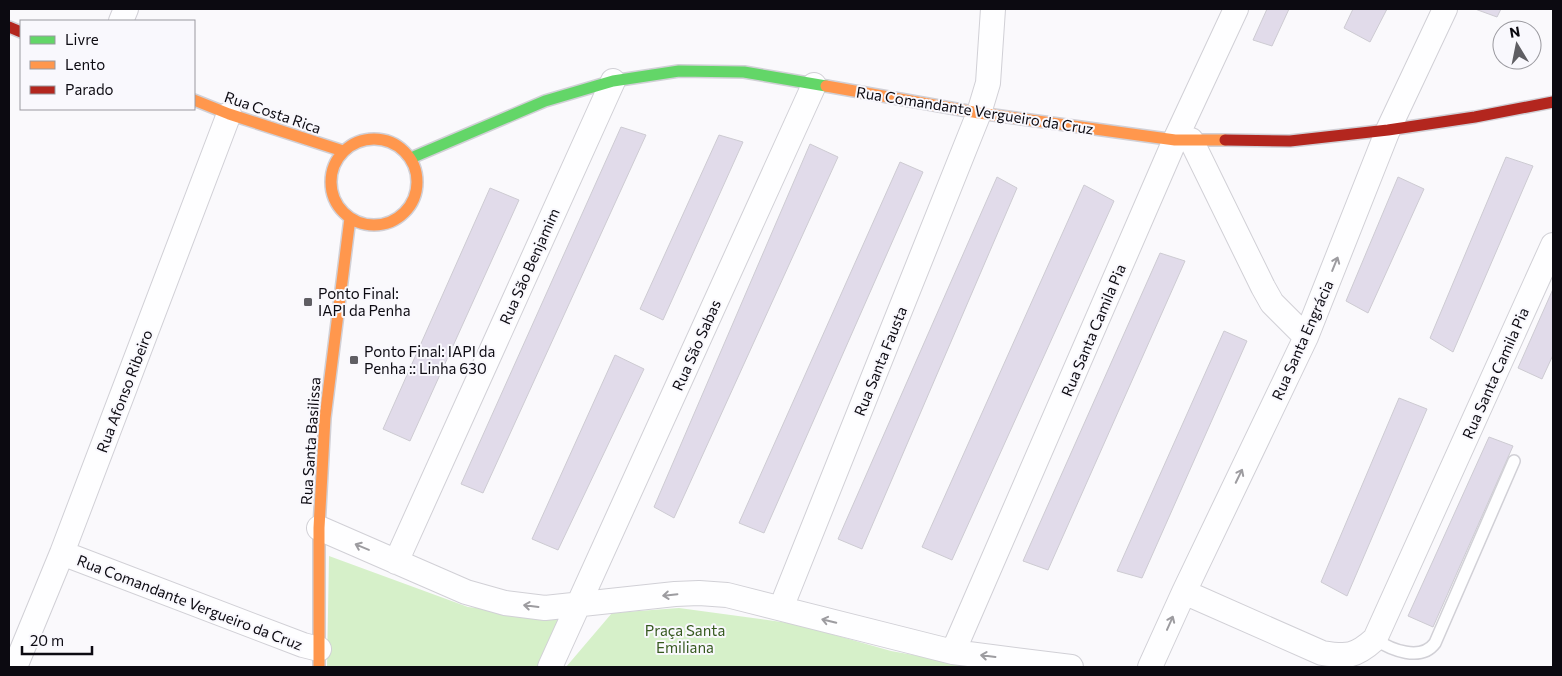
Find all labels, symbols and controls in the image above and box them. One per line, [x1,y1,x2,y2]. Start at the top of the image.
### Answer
legend [20,20,195,110]
north arrow [1492,20,1542,70]
text: N [1508,22,1521,41]
text: Livre [65,30,99,48]
text: Lento [65,55,105,73]
text: Parado [65,80,114,98]
street label: Rua Comandante Vergueiro da Cruz [855,82,1095,138]
street label: Rua Costa Rica [222,87,324,137]
street label: Rua São Benjamim [495,205,563,327]
one-way arrow [1331,257,1340,272]
street label: Rua Santa Camila Pia [1057,261,1129,399]
street label: Rua Santa Engrácia [1267,277,1337,403]
place label: Ponto Final: IAPI da Penha [318,284,411,319]
marker: Ponto Final: IAPI da Penha [302,296,314,308]
street label: Rua São Sabas [668,297,724,393]
street label: Rua Santa Fausta [850,304,910,418]
street label: Rua Santa Camila Pia [1458,305,1532,441]
street label: Rua Afonso Ribeiro [92,327,156,455]
place label: Ponto Final: IAPI da Penha :: Linha 630 [364,342,495,377]
marker: Ponto Final: IAPI da Penha :: Linha 630 [348,354,360,366]
street label: Rua Santa Basilissa [297,376,323,506]
one-way arrow [1235,469,1244,484]
one-way arrow [355,542,370,551]
street label: Rua Comandante Vergueiro da Cruz [75,551,305,653]
one-way arrow [662,590,678,600]
one-way arrow [523,601,539,611]
one-way arrow [822,615,838,625]
one-way arrow [1165,616,1175,631]
park label: Praça Santa Emiliana [645,621,725,656]
scale bar [22,624,92,656]
text: 20 m [30,631,64,649]
one-way arrow [980,651,996,661]

